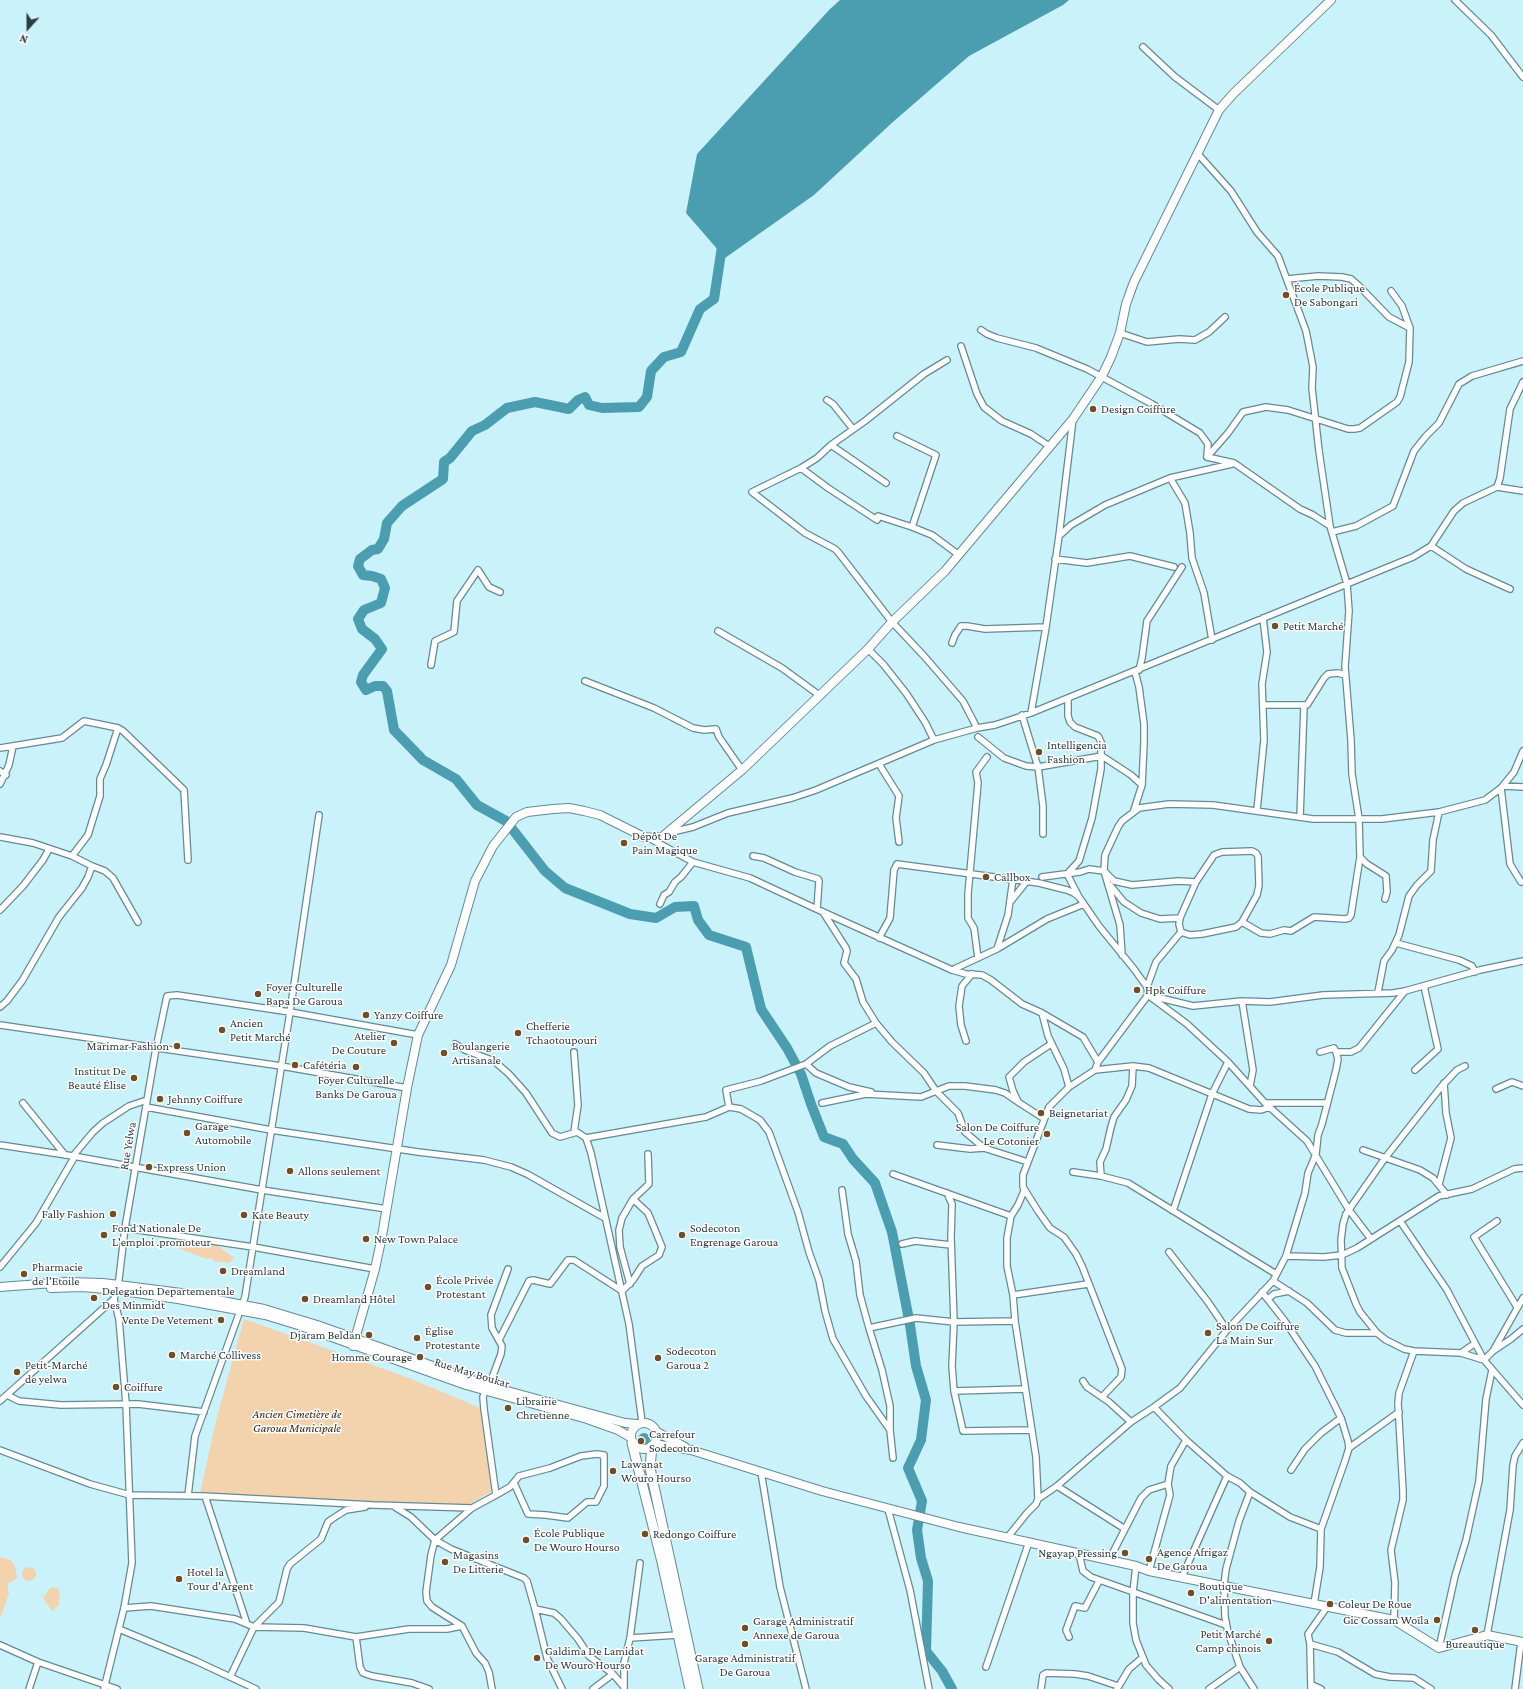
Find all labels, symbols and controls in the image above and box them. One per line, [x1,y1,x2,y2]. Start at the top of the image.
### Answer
north arrow [8,8,48,48]
text: N [18,32,29,46]
place label: École Publique De Sabongari [1294,281,1365,309]
marker: École Publique De Sabongari [1281,290,1291,300]
place label: Design Coiffure [1101,402,1175,416]
marker: Design Coiffure [1088,404,1098,414]
place label: Petit Marché [1283,619,1344,633]
marker: Petit Marché [1270,621,1280,631]
place label: Intelligencia Fashion [1047,738,1107,766]
marker: Intelligencia Fashion [1034,747,1044,757]
place label: Dépôt De Pain Magique [632,829,697,857]
marker: Dépôt De Pain Magique [619,838,629,848]
place label: Callbox [994,870,1030,884]
marker: Callbox [981,872,991,882]
place label: Foyer Culturelle Bapa De Garoua [266,980,343,1008]
place label: Hpk Coiffure [1145,983,1206,997]
marker: Hpk Coiffure [1132,985,1142,995]
marker: Foyer Culturelle Bapa De Garoua [253,989,263,999]
place label: Yanzy Coiffure [374,1008,443,1022]
marker: Yanzy Coiffure [361,1010,371,1020]
place label: Ancien Petit Marché [230,1016,291,1044]
place label: Chefferie Tchaotoupouri [526,1019,597,1047]
marker: Ancien Petit Marché [217,1025,227,1035]
marker: Chefferie Tchaotoupouri [513,1028,523,1038]
place label: Atelier De Couture [332,1029,386,1057]
marker: Atelier De Couture [389,1038,399,1048]
place label: Marimar Fashion [86,1039,169,1053]
place label: Boulangerie Artisanale [452,1039,510,1067]
marker: Marimar Fashion [172,1041,182,1051]
marker: Boulangerie Artisanale [439,1048,449,1058]
place label: Cafétéria [303,1058,346,1072]
marker: Cafétéria [290,1060,300,1070]
marker: Foyer Culturelle Banks De Garoua [351,1062,361,1072]
place label: Institut De Beauté Élise [68,1064,126,1092]
marker: Institut De Beauté Élise [129,1073,139,1083]
place label: Foyer Culturelle Banks De Garoua [315,1073,397,1101]
place label: Jehnny Coiffure [168,1092,243,1106]
marker: Jehnny Coiffure [155,1094,165,1104]
place label: Beignetariat [1049,1106,1108,1120]
marker: Beignetariat [1036,1108,1046,1118]
place label: Garage Automobile [195,1119,251,1147]
place label: Salon De Coiffure Le Cotonier [956,1120,1039,1148]
street label: Rue Yelwa [117,1121,139,1171]
marker: Garage Automobile [182,1128,192,1138]
marker: Salon De Coiffure Le Cotonier [1042,1129,1052,1139]
place label: Express Union [157,1160,226,1174]
marker: Express Union [144,1162,154,1172]
place label: Allons seulement [298,1164,381,1178]
marker: Allons seulement [285,1166,295,1176]
place label: Fally Fashion [42,1207,105,1221]
place label: Kate Beauty [252,1208,309,1222]
marker: Fally Fashion [108,1209,118,1219]
marker: Kate Beauty [239,1210,249,1220]
place label: Fond Nationale De L'emploi .promoteur [112,1221,211,1249]
place label: Sodecoton Engrenage Garoua [690,1221,778,1249]
marker: Fond Nationale De L'emploi .promoteur [99,1230,109,1240]
marker: Sodecoton Engrenage Garoua [677,1230,687,1240]
place label: New Town Palace [374,1232,458,1246]
marker: New Town Palace [361,1234,371,1244]
place label: Pharmacie de l'Etoile [32,1260,83,1288]
place label: Dreamland [231,1264,285,1278]
marker: Dreamland [218,1266,228,1276]
marker: Pharmacie de l'Etoile [19,1269,29,1279]
place label: École Privée Protestant [436,1273,493,1301]
marker: École Privée Protestant [423,1282,433,1292]
place label: Delegation Departementale Des Minmidt [102,1284,235,1312]
place label: Dreamland Hôtel [313,1292,395,1306]
marker: Delegation Departementale Des Minmidt [89,1293,99,1303]
marker: Dreamland Hôtel [300,1294,310,1304]
place label: Vente De Vetement [122,1313,213,1327]
marker: Vente De Vetement [216,1315,226,1325]
place label: Salon De Coiffure La Main Sur [1216,1319,1299,1347]
place label: Église Protestante [425,1324,480,1352]
place label: Djaram Beldan [290,1328,361,1342]
marker: Salon De Coiffure La Main Sur [1203,1328,1213,1338]
marker: Djaram Beldan [364,1330,374,1340]
marker: Église Protestante [412,1333,422,1343]
place label: Sodecoton Garoua 2 [666,1344,716,1372]
place label: Marché Collivess [180,1348,261,1362]
marker: Marché Collivess [167,1350,177,1360]
place label: Homme Courage [331,1350,412,1364]
marker: Homme Courage [415,1352,425,1362]
marker: Sodecoton Garoua 2 [653,1353,663,1363]
street label: Rue May Boukar [433,1355,511,1391]
place label: Petit-Marché de yelwa [25,1358,88,1386]
marker: Petit-Marché de yelwa [12,1367,22,1377]
place label: Coiffure [124,1380,163,1394]
marker: Coiffure [111,1382,121,1392]
place label: Librairie Chretienne [516,1394,569,1422]
marker: Librairie Chretienne [503,1403,513,1413]
park label: Ancien Cimetière de Garoua Municipale [252,1407,342,1435]
place label: Carrefour Sodecoton [649,1427,699,1455]
marker: Carrefour Sodecoton [636,1436,646,1446]
place label: Lawanat Wouro Hourso [621,1457,691,1485]
marker: Lawanat Wouro Hourso [608,1466,618,1476]
place label: École Publique De Wouro Hourso [534,1526,620,1554]
place label: Redongo Coiffure [653,1527,736,1541]
marker: Redongo Coiffure [640,1529,650,1539]
marker: École Publique De Wouro Hourso [521,1535,531,1545]
place label: Agence Afrigaz De Garoua [1157,1545,1228,1573]
place label: Ngayap Pressing [1038,1546,1117,1560]
place label: Magasins De Litterie [453,1548,503,1576]
marker: Ngayap Pressing [1120,1548,1130,1558]
marker: Agence Afrigaz De Garoua [1144,1554,1154,1564]
marker: Magasins De Litterie [440,1557,450,1567]
place label: Hotel la Tour d'Argent [187,1565,253,1593]
marker: Hotel la Tour d'Argent [174,1574,184,1584]
place label: Boutique D'alimentation [1199,1579,1272,1607]
marker: Boutique D'alimentation [1186,1588,1196,1598]
place label: Coleur De Roue [1338,1597,1412,1611]
marker: Coleur De Roue [1325,1599,1335,1609]
place label: Gic Cossam Woïla [1343,1613,1429,1627]
place label: Garage Administratif Annexe de Garoua [753,1614,853,1642]
marker: Gic Cossam Woïla [1432,1615,1442,1625]
marker: Garage Administratif Annexe de Garoua [740,1623,750,1633]
marker: Bureautique [1470,1625,1480,1635]
place label: Petit Marché Camp chinois [1195,1627,1261,1655]
marker: Petit Marché Camp chinois [1264,1636,1274,1646]
place label: Bureautique [1445,1637,1505,1651]
marker: Garage Administratif De Garoua [740,1639,750,1649]
place label: Galdima De Lamidat De Wouro Hourso [545,1644,644,1672]
place label: Garage Administratif De Garoua [695,1651,795,1679]
marker: Galdima De Lamidat De Wouro Hourso [532,1653,542,1663]

